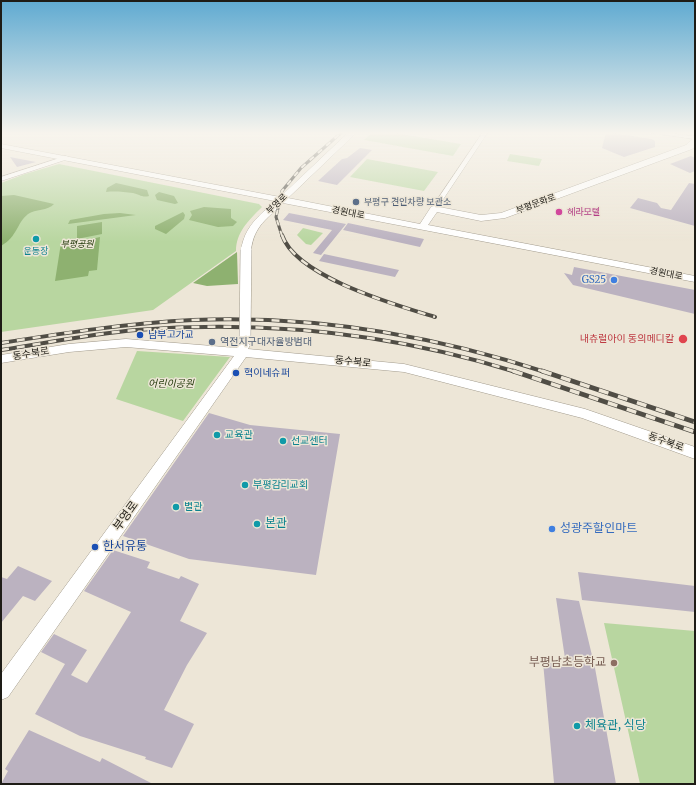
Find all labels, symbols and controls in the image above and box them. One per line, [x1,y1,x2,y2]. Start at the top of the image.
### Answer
street label: 부영로 [264,191,290,217]
street label: 부평문화로 [515,192,557,216]
marker: 부평구 견인차량 보관소 [351,197,361,207]
place label: 부평구 견인차량 보관소 [364,197,451,207]
street label: 경원대로 [331,205,365,221]
marker: 헤라모텔 [554,207,564,217]
place label: 헤라모텔 [567,207,600,217]
marker: 운동장 [31,234,41,244]
park label: 부평공원 [60,239,94,249]
place label: 운동장 [24,246,48,256]
street label: 경원대로 [649,266,683,282]
place label: GS25 [582,274,606,286]
marker: GS25 [609,275,619,285]
place label: 남부고가교 [148,329,194,341]
marker: 남부고가교 [135,330,145,340]
place label: 내츄럴아이 동의메디칼 [580,333,674,345]
marker: 내츄럴아이 동의메디칼 [677,333,689,345]
place label: 역전지구대자율방범대 [220,336,312,348]
marker: 역전지구대자율방범대 [207,337,217,347]
street label: 동수북로 [12,345,50,363]
street label: 동수북로 [334,354,372,370]
place label: 혁이네슈퍼 [244,367,290,379]
marker: 혁이네슈퍼 [231,368,241,378]
park label: 어린이공원 [148,378,194,390]
place label: 교육관 [225,429,253,441]
marker: 교육관 [212,430,222,440]
street label: 동수북로 [647,430,685,454]
place label: 선교센터 [291,435,328,447]
marker: 선교센터 [278,436,288,446]
place label: 부평감리교회 [253,479,308,491]
marker: 부평감리교회 [240,480,250,490]
street label: 부영로 [110,498,142,534]
place label: 별관 [184,501,202,513]
marker: 별관 [171,502,181,512]
place label: 본관 [265,517,287,531]
marker: 본관 [252,519,262,529]
place label: 성광주할인마트 [560,522,637,536]
marker: 성광주할인마트 [547,524,557,534]
place label: 한서유통 [103,540,147,554]
marker: 한서유통 [90,542,100,552]
place label: 부평남초등학교 [529,656,606,670]
marker: 부평남초등학교 [609,658,619,668]
place label: 체육관, 식당 [585,719,646,733]
marker: 체육관, 식당 [572,721,582,731]

